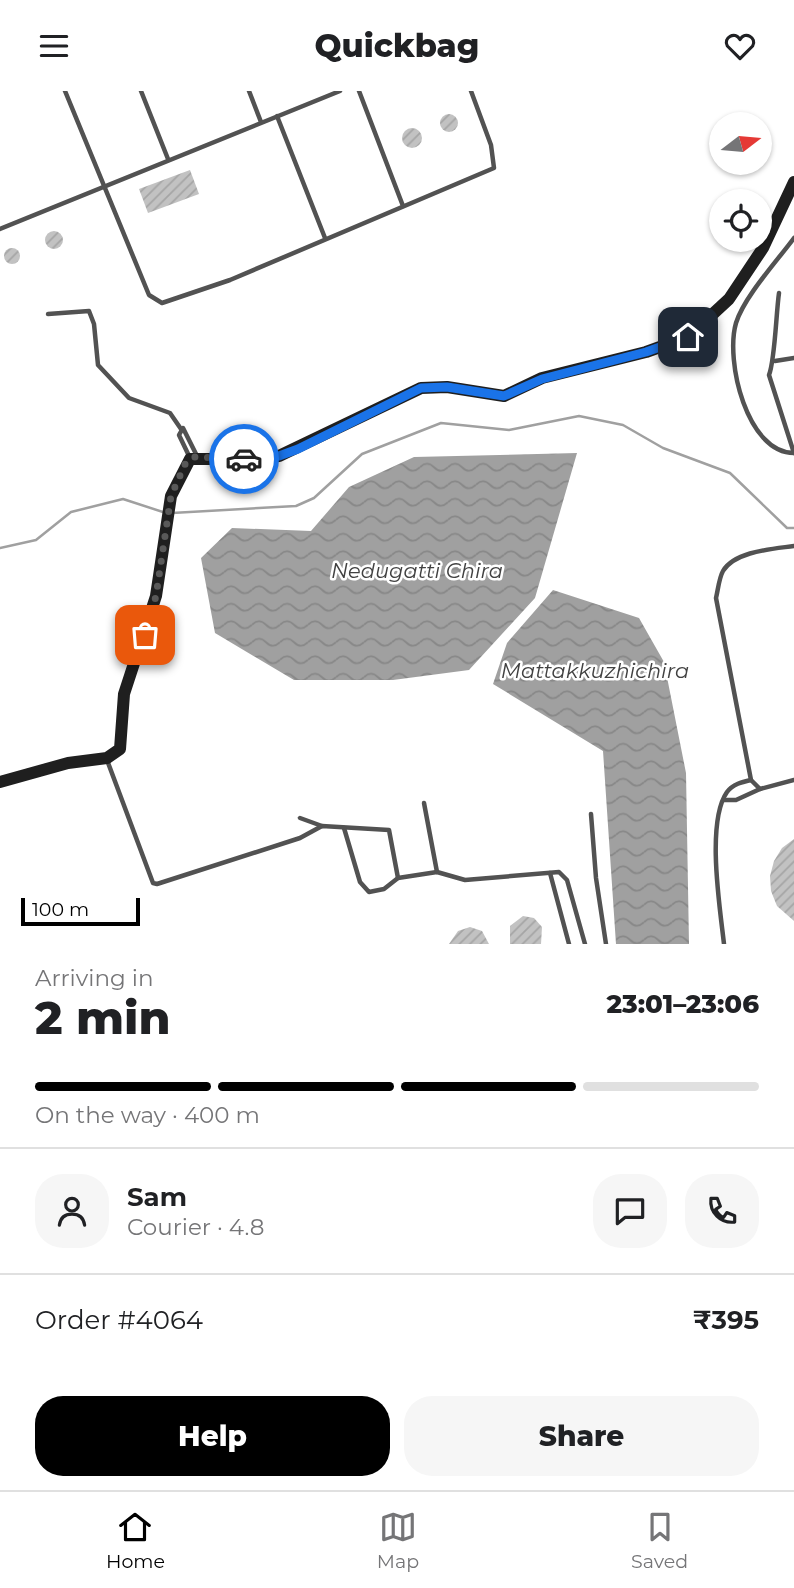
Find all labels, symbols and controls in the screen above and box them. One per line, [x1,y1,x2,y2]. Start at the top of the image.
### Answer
text: Quickbag [315,26,479,65]
icon: menu [35,27,73,65]
icon: heart [721,27,759,65]
north arrow [709,112,772,175]
map controls [709,112,772,252]
button: locate [709,189,772,252]
pin [658,307,718,367]
icon: home [669,318,707,356]
courier [209,424,279,494]
icon: car [225,440,263,478]
water label: Nedugatti Chira [331,558,503,583]
pin [115,605,175,665]
icon: bag [126,616,164,654]
water label: Mattakkuzhichira [501,658,689,683]
scale bar [21,895,140,927]
text: 100 m [32,898,89,921]
text: Arriving in [35,964,154,992]
text: 23:01–23:06 [606,988,759,1020]
text: 2 min [35,989,170,1046]
text: On the way · 400 m [35,1101,260,1129]
button: person [35,1174,109,1248]
button: chat [593,1174,667,1248]
button: phone [685,1174,759,1248]
text: Sam [127,1181,187,1213]
text: Courier · 4.8 [127,1213,264,1241]
text: Order #4064 [35,1304,203,1336]
text: ₹395 [693,1304,759,1336]
button: Help [35,1396,390,1476]
button: Share [404,1396,759,1476]
tab: Home [106,1508,165,1573]
tab: Map [377,1508,419,1573]
tab: Saved [631,1508,688,1573]

